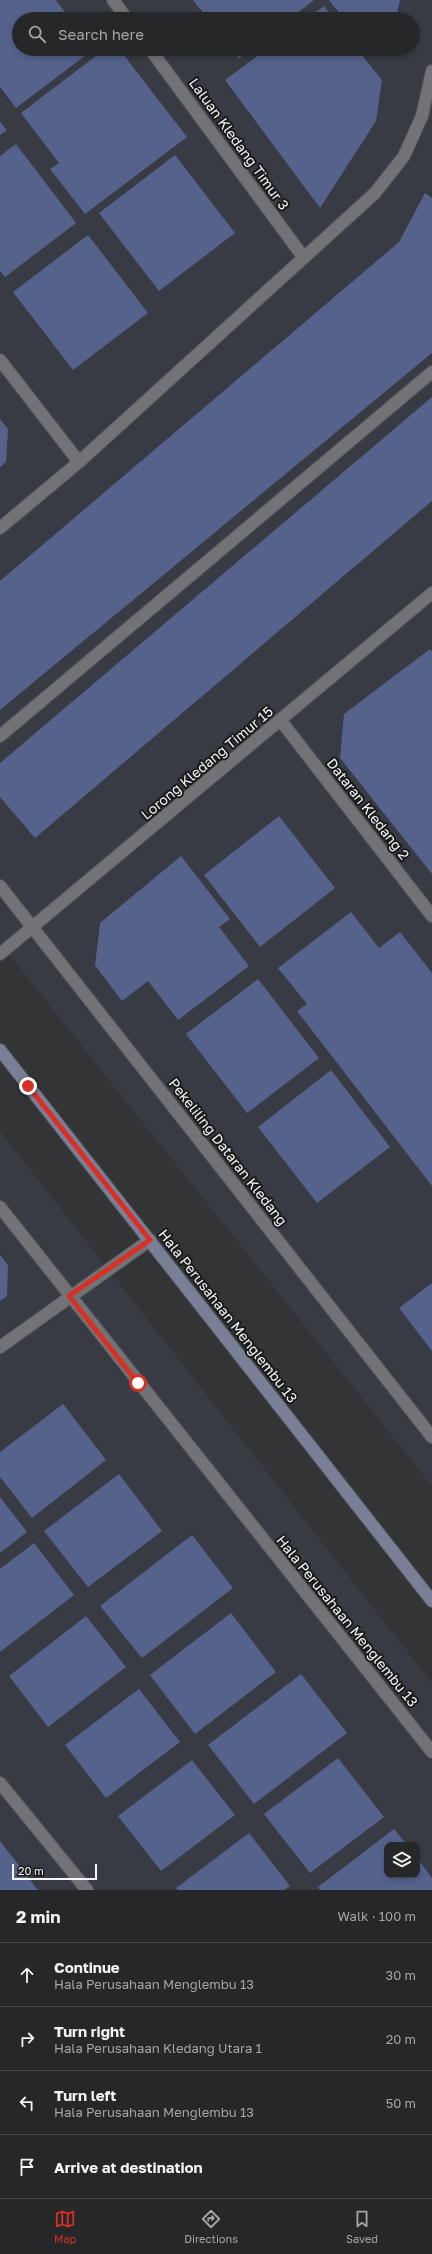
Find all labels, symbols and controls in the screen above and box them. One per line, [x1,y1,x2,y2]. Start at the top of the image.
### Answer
search box [12,12,420,56]
icon: search [26,23,48,45]
text: Search here [58,25,144,43]
street label: Laluan Kledang Timur 3 [186,75,293,213]
street label: Lorong Kledang Timur 15 [137,702,276,823]
street label: Dataran Kledang 2 [324,755,413,863]
street label: Pekeliling Dataran Kledang [166,1075,291,1229]
route end [19,1077,37,1095]
street label: Hala Perusahaan Menglembu 13 [155,1226,301,1406]
route start [129,1374,147,1392]
street label: Hala Perusahaan Menglembu 13 [273,1532,422,1710]
map controls [384,1842,420,1878]
button: layers [384,1842,420,1878]
scale bar [12,1862,97,1881]
text: 20 m [18,1864,44,1877]
text: 2 min [16,1906,60,1927]
text: Walk · 100 m [338,1908,416,1924]
text: Continue [54,1958,120,1976]
icon: ahead [16,1964,38,1986]
text: 30 m [386,1967,416,1983]
text: Hala Perusahaan Menglembu 13 [54,1976,254,1992]
text: Turn right [54,2022,125,2040]
icon: right [16,2028,38,2050]
text: 20 m [386,2031,416,2047]
text: Hala Perusahaan Kledang Utara 1 [54,2040,262,2056]
text: Turn left [54,2086,116,2104]
icon: left [16,2092,38,2114]
text: 50 m [386,2095,416,2111]
text: Hala Perusahaan Menglembu 13 [54,2104,254,2120]
icon: arrive [16,2156,38,2178]
text: Arrive at destination [54,2158,203,2176]
tab: Map [54,2208,76,2245]
tab: Directions [184,2208,238,2245]
tab: Saved [346,2208,378,2245]

